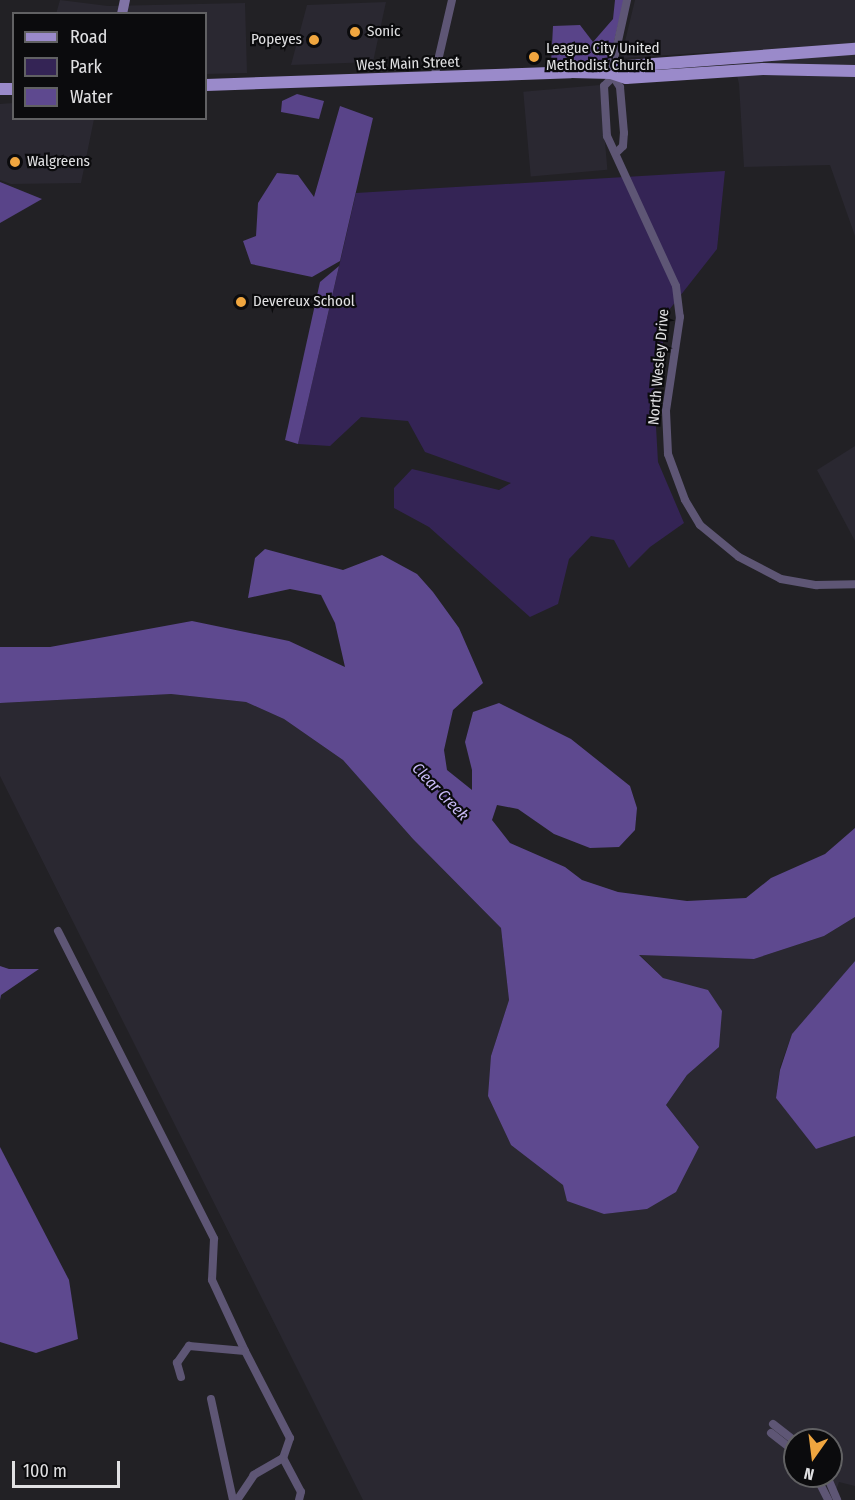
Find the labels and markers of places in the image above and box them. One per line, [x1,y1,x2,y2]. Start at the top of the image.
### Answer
place label: Sonic [367,23,400,41]
marker: Sonic [348,25,362,39]
place label: Popeyes [251,31,302,49]
marker: Popeyes [307,33,321,47]
place label: League City United Methodist Church [546,39,660,74]
marker: League City United Methodist Church [527,50,541,64]
place label: Walgreens [27,153,90,171]
marker: Walgreens [8,155,22,169]
place label: Devereux School [253,293,355,311]
marker: Devereux School [234,295,248,309]

